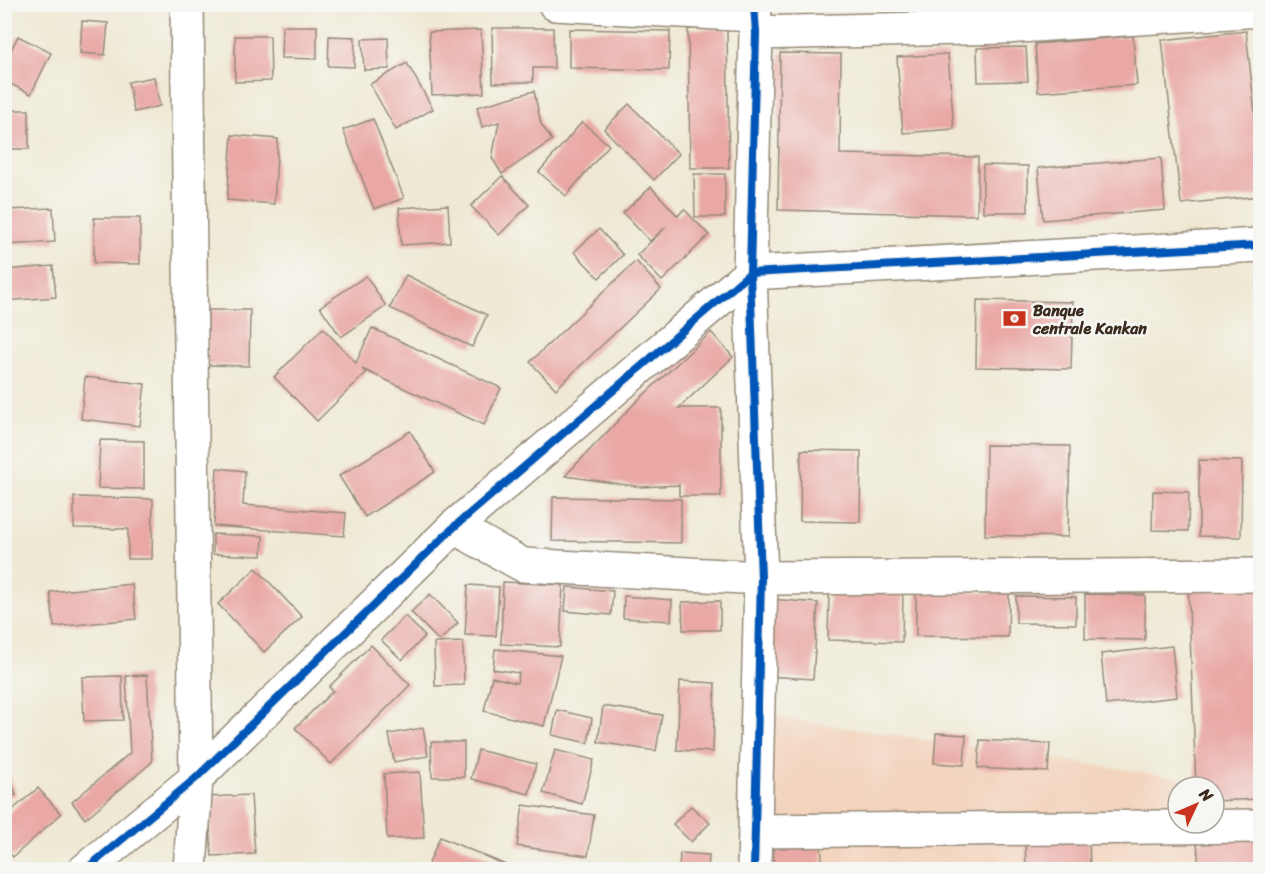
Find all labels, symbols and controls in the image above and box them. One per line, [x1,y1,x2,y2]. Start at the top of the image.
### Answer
place label: Banque centrale Kankan [1032,296,1147,343]
bank icon: Banque centrale Kankan [1002,306,1028,332]
north arrow [1166,775,1226,835]
text: N [1191,780,1221,810]

